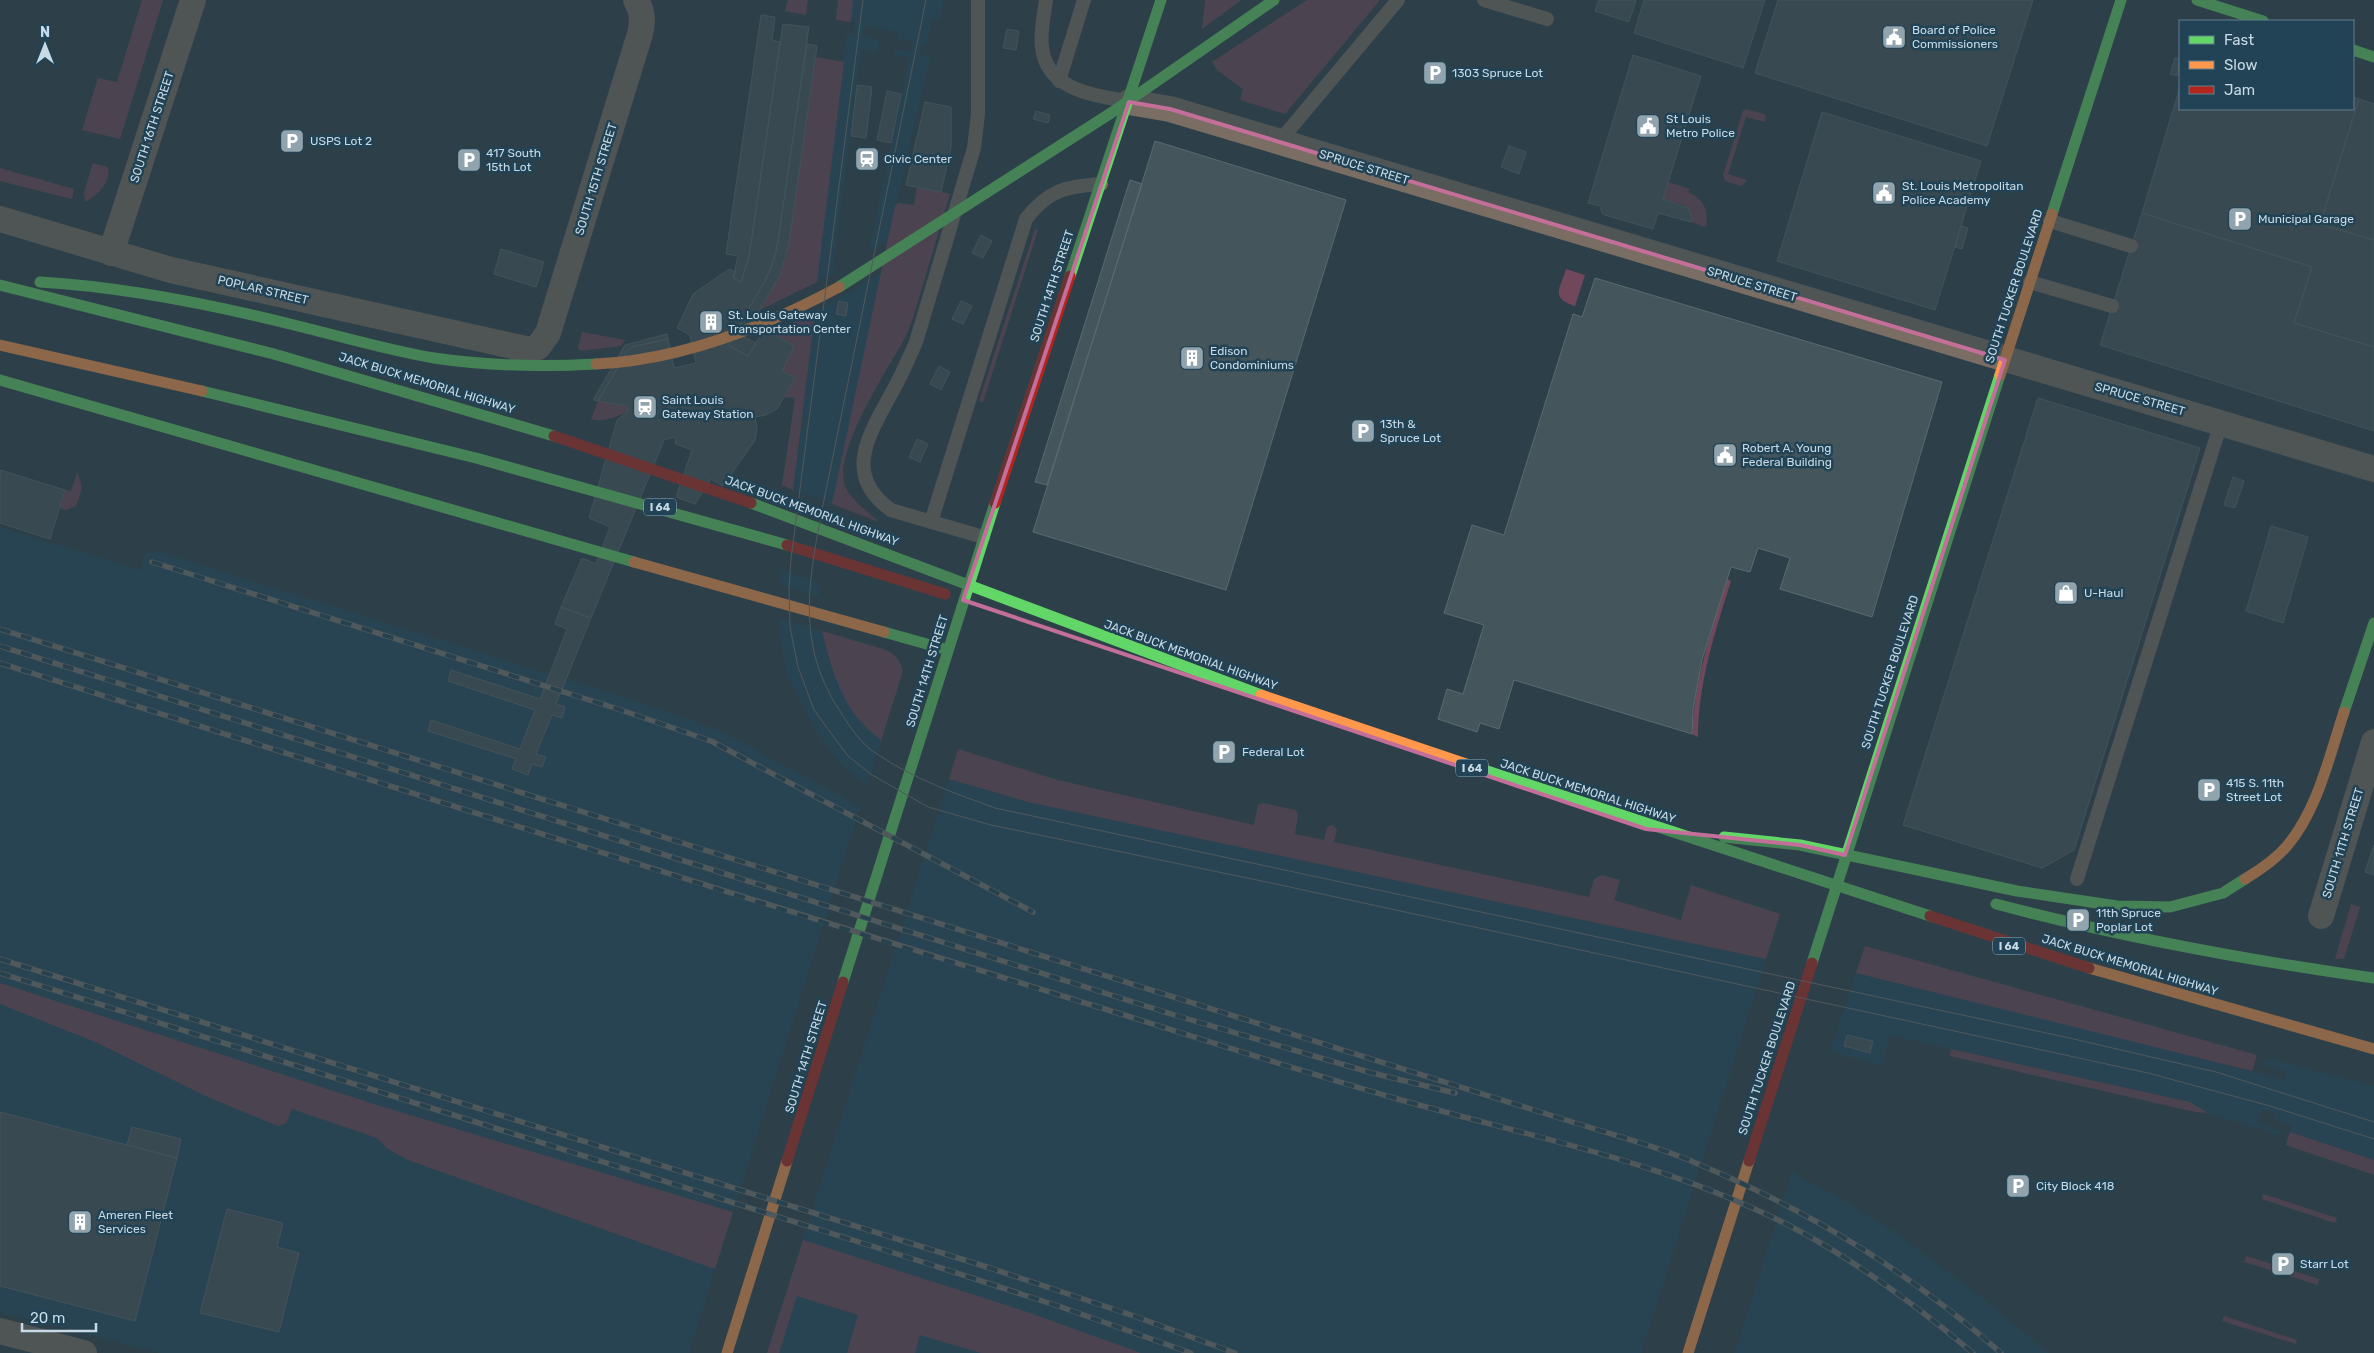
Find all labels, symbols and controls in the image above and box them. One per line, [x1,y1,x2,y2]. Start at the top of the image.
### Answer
north arrow [20,20,70,70]
legend [2179,20,2354,110]
place label: Board of Police Commissioners [1912,23,1998,51]
text: N [40,24,50,41]
public building icon: Board of Police Commissioners [1881,24,1907,50]
text: Fast [2224,31,2254,49]
text: Slow [2224,56,2257,74]
parking icon: 1303 Spruce Lot [1422,60,1448,86]
place label: 1303 Spruce Lot [1452,66,1543,80]
street label: SOUTH 16TH STREET [127,69,177,185]
text: Jam [2224,81,2255,99]
place label: St Louis Metro Police [1666,112,1735,140]
public building icon: St Louis Metro Police [1635,113,1661,139]
street label: SOUTH 15TH STREET [572,121,620,237]
parking icon: USPS Lot 2 [279,128,305,154]
place label: USPS Lot 2 [310,134,372,148]
place label: 417 South 15th Lot [486,146,541,174]
station icon: Civic Center [854,146,880,172]
parking icon: 417 South 15th Lot [456,147,482,173]
street label: SPRUCE STREET [1317,147,1411,187]
place label: Civic Center [884,152,952,166]
place label: St. Louis Metropolitan Police Academy [1902,179,2024,207]
public building icon: St. Louis Metropolitan Police Academy [1871,180,1897,206]
parking icon: Municipal Garage [2227,206,2253,232]
street label: SOUTH TUCKER BOULEVARD [1983,207,2045,365]
place label: Municipal Garage [2258,212,2354,226]
street label: SOUTH 14TH STREET [1027,228,1077,344]
street label: SPRUCE STREET [1705,264,1799,304]
street label: POPLAR STREET [216,273,310,307]
place label: St. Louis Gateway Transportation Center [728,308,851,336]
building icon: St. Louis Gateway Transportation Center [698,309,724,335]
place label: Edison Condominiums [1210,344,1294,372]
building icon: Edison Condominiums [1179,345,1205,371]
street label: JACK BUCK MEMORIAL HIGHWAY [337,349,517,417]
street label: SPRUCE STREET [2093,379,2187,419]
place label: Saint Louis Gateway Station [662,393,754,421]
station icon: Saint Louis Gateway Station [632,394,658,420]
place label: 13th & Spruce Lot [1380,417,1441,445]
parking icon: 13th & Spruce Lot [1350,418,1376,444]
place label: Robert A. Young Federal Building [1742,441,1832,469]
public building icon: Robert A. Young Federal Building [1712,442,1738,468]
street label: JACK BUCK MEMORIAL HIGHWAY [723,473,901,549]
road number: I 64 [644,498,676,516]
shop icon: U-Haul [2053,580,2079,606]
place label: U-Haul [2084,586,2123,600]
street label: SOUTH TUCKER BOULEVARD [1859,593,1921,751]
street label: SOUTH 14TH STREET [903,613,951,729]
street label: JACK BUCK MEMORIAL HIGHWAY [1102,617,1280,693]
parking icon: Federal Lot [1211,739,1237,765]
place label: Federal Lot [1242,745,1305,759]
street label: JACK BUCK MEMORIAL HIGHWAY [1499,756,1678,826]
road number: I 64 [1456,760,1488,776]
place label: 415 S. 11th Street Lot [2226,776,2284,804]
parking icon: 415 S. 11th Street Lot [2196,777,2222,803]
street label: SOUTH 11TH STREET [2320,786,2366,900]
place label: 11th Spruce Poplar Lot [2096,906,2161,934]
parking icon: 11th Spruce Poplar Lot [2065,907,2091,933]
street label: JACK BUCK MEMORIAL HIGHWAY [2040,931,2220,999]
road number: I 64 [1993,938,2025,954]
street label: SOUTH TUCKER BOULEVARD [1736,979,1798,1137]
street label: SOUTH 14TH STREET [782,999,830,1115]
parking icon: City Block 418 [2005,1173,2031,1199]
place label: City Block 418 [2036,1179,2114,1193]
place label: Ameren Fleet Services [98,1208,173,1236]
building icon: Ameren Fleet Services [67,1209,93,1235]
parking icon: Starr Lot [2270,1251,2296,1277]
place label: Starr Lot [2300,1257,2349,1271]
scale bar [22,1300,96,1332]
text: 20 m [30,1309,65,1327]

